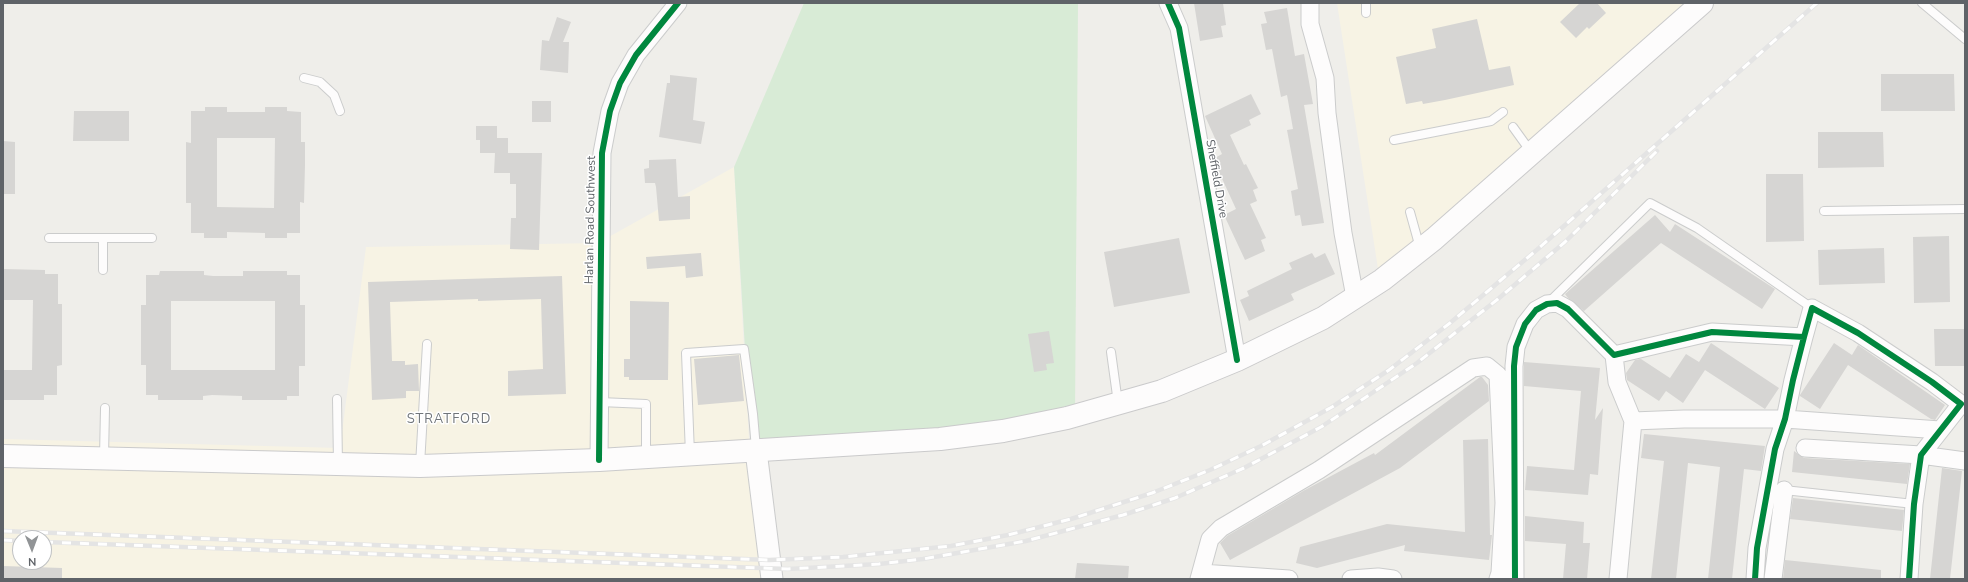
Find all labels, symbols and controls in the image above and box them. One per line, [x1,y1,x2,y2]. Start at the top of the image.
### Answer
street label: Sheffield Drive [1202,139,1230,219]
street label: Harlan Road Southwest [583,156,599,284]
district label: STRATFORD [407,412,491,428]
north arrow [12,530,52,570]
text: N [28,554,36,569]

